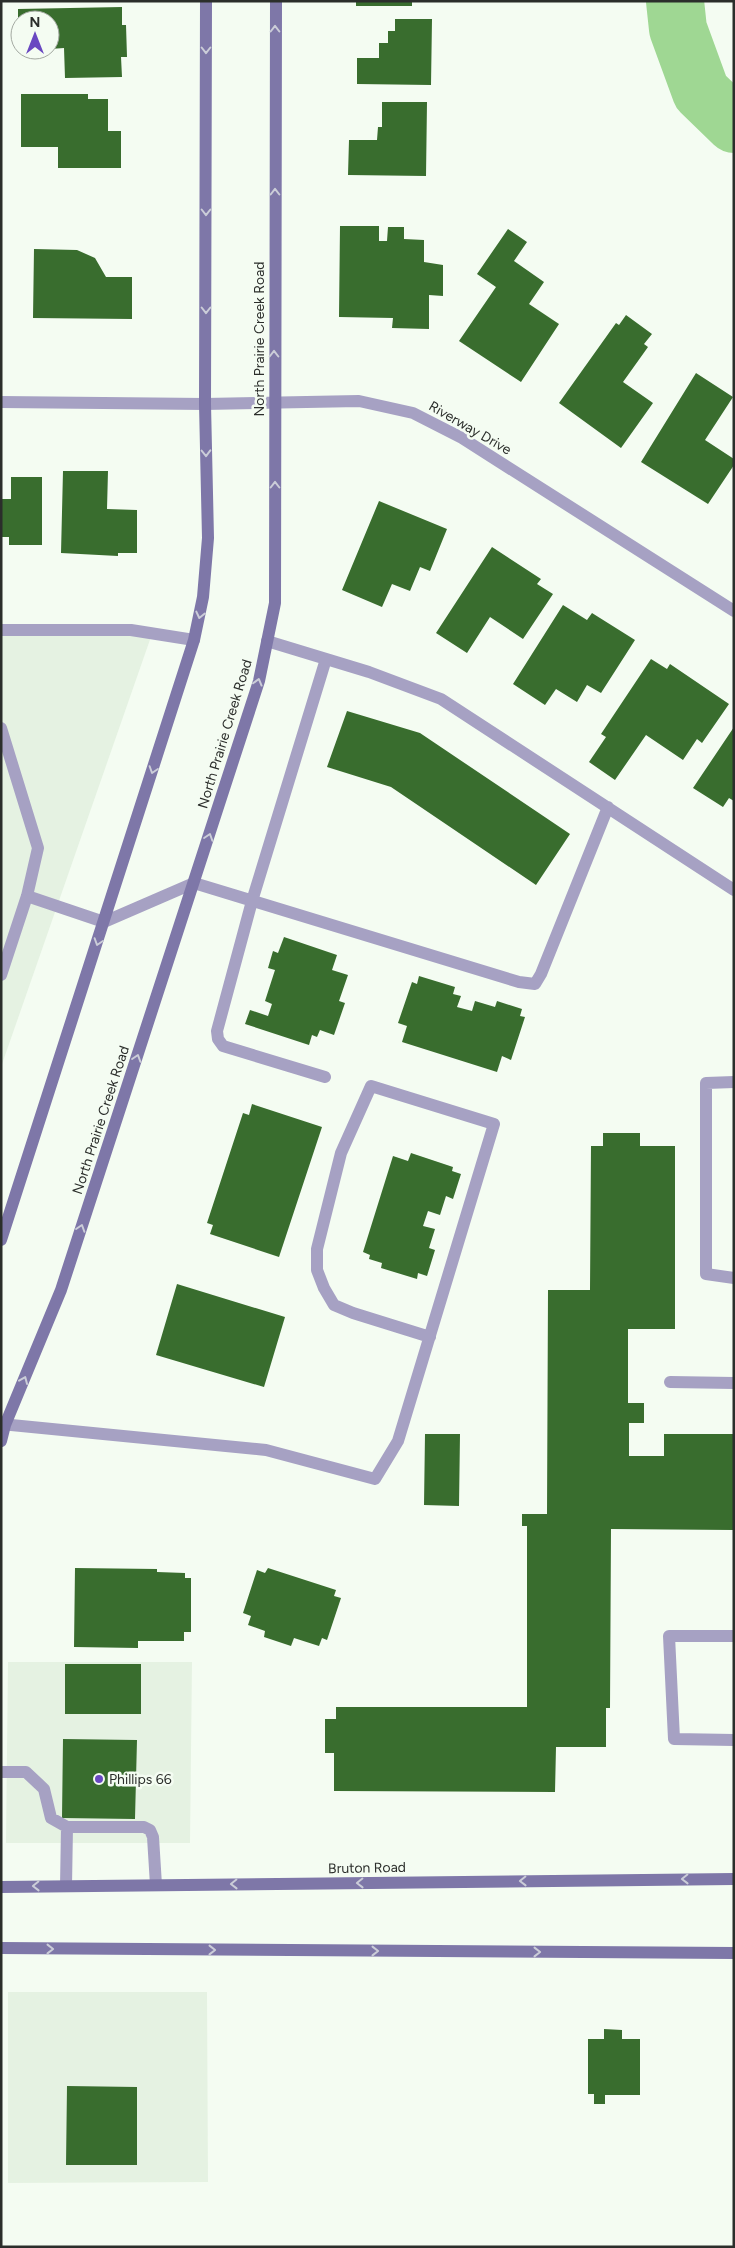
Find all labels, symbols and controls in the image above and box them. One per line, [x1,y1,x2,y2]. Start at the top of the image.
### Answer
north arrow [10,10,60,60]
text: N [30,14,40,31]
one-way arrow [270,25,280,32]
one-way arrow [201,46,211,54]
one-way arrow [270,187,280,195]
one-way arrow [201,209,211,217]
street label: North Prairie Creek Road [251,261,268,417]
one-way arrow [201,306,211,314]
one-way arrow [269,350,279,358]
street label: Riverway Drive [426,398,515,459]
one-way arrow [201,449,211,457]
one-way arrow [270,481,280,488]
one-way arrow [195,610,205,619]
street label: North Prairie Creek Road [194,657,256,811]
one-way arrow [253,678,263,686]
one-way arrow [148,765,158,774]
one-way arrow [203,833,213,841]
one-way arrow [94,937,104,945]
street label: North Prairie Creek Road [69,1044,133,1196]
one-way arrow [131,1054,141,1062]
one-way arrow [75,1224,85,1232]
one-way arrow [17,1376,28,1385]
place label: Phillips 66 [109,1771,172,1788]
marker: Phillips 66 [93,1773,105,1785]
street label: Bruton Road [328,1859,406,1877]
one-way arrow [681,1874,688,1884]
one-way arrow [518,1876,526,1886]
one-way arrow [356,1877,364,1888]
one-way arrow [230,1879,238,1889]
one-way arrow [32,1881,40,1891]
one-way arrow [46,1944,54,1954]
one-way arrow [209,1945,217,1955]
one-way arrow [371,1945,379,1956]
one-way arrow [534,1946,542,1957]

